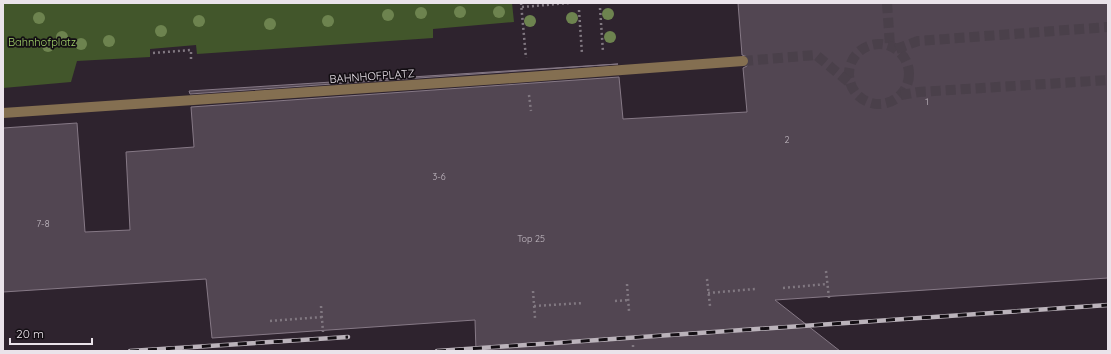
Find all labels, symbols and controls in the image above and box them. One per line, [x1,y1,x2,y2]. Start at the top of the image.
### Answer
park label: Bahnhofplatz [8,35,76,49]
street label: BAHNHOFPLATZ [329,66,415,86]
house number: 1 [925,96,929,107]
house number: 2 [785,134,790,145]
house number: 3-6 [432,171,446,182]
house number: 7-8 [37,218,50,229]
house number: Top 25 [517,233,545,244]
scale bar [10,320,92,346]
text: 20 m [16,326,44,341]

